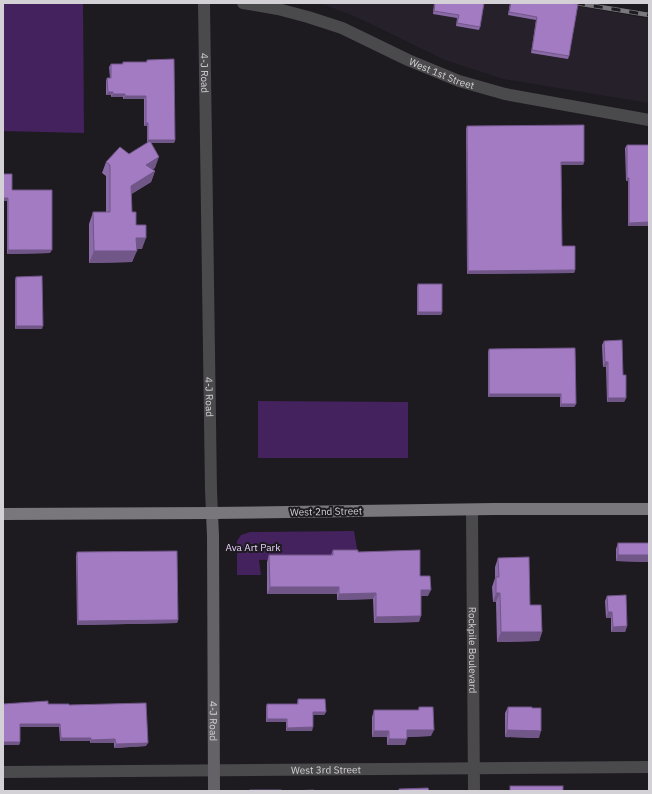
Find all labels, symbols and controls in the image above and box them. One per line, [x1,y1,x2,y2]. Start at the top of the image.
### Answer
street label: 4-J Road [198,53,211,93]
street label: West 1st Street [407,55,476,92]
street label: 4-J Road [202,377,216,417]
street label: West 2nd Street [290,504,363,519]
park label: Ava Art Park [226,541,281,554]
street label: Rockpile Boulevard [466,607,479,693]
street label: 4-J Road [207,701,220,741]
street label: West 3rd Street [291,763,362,777]

